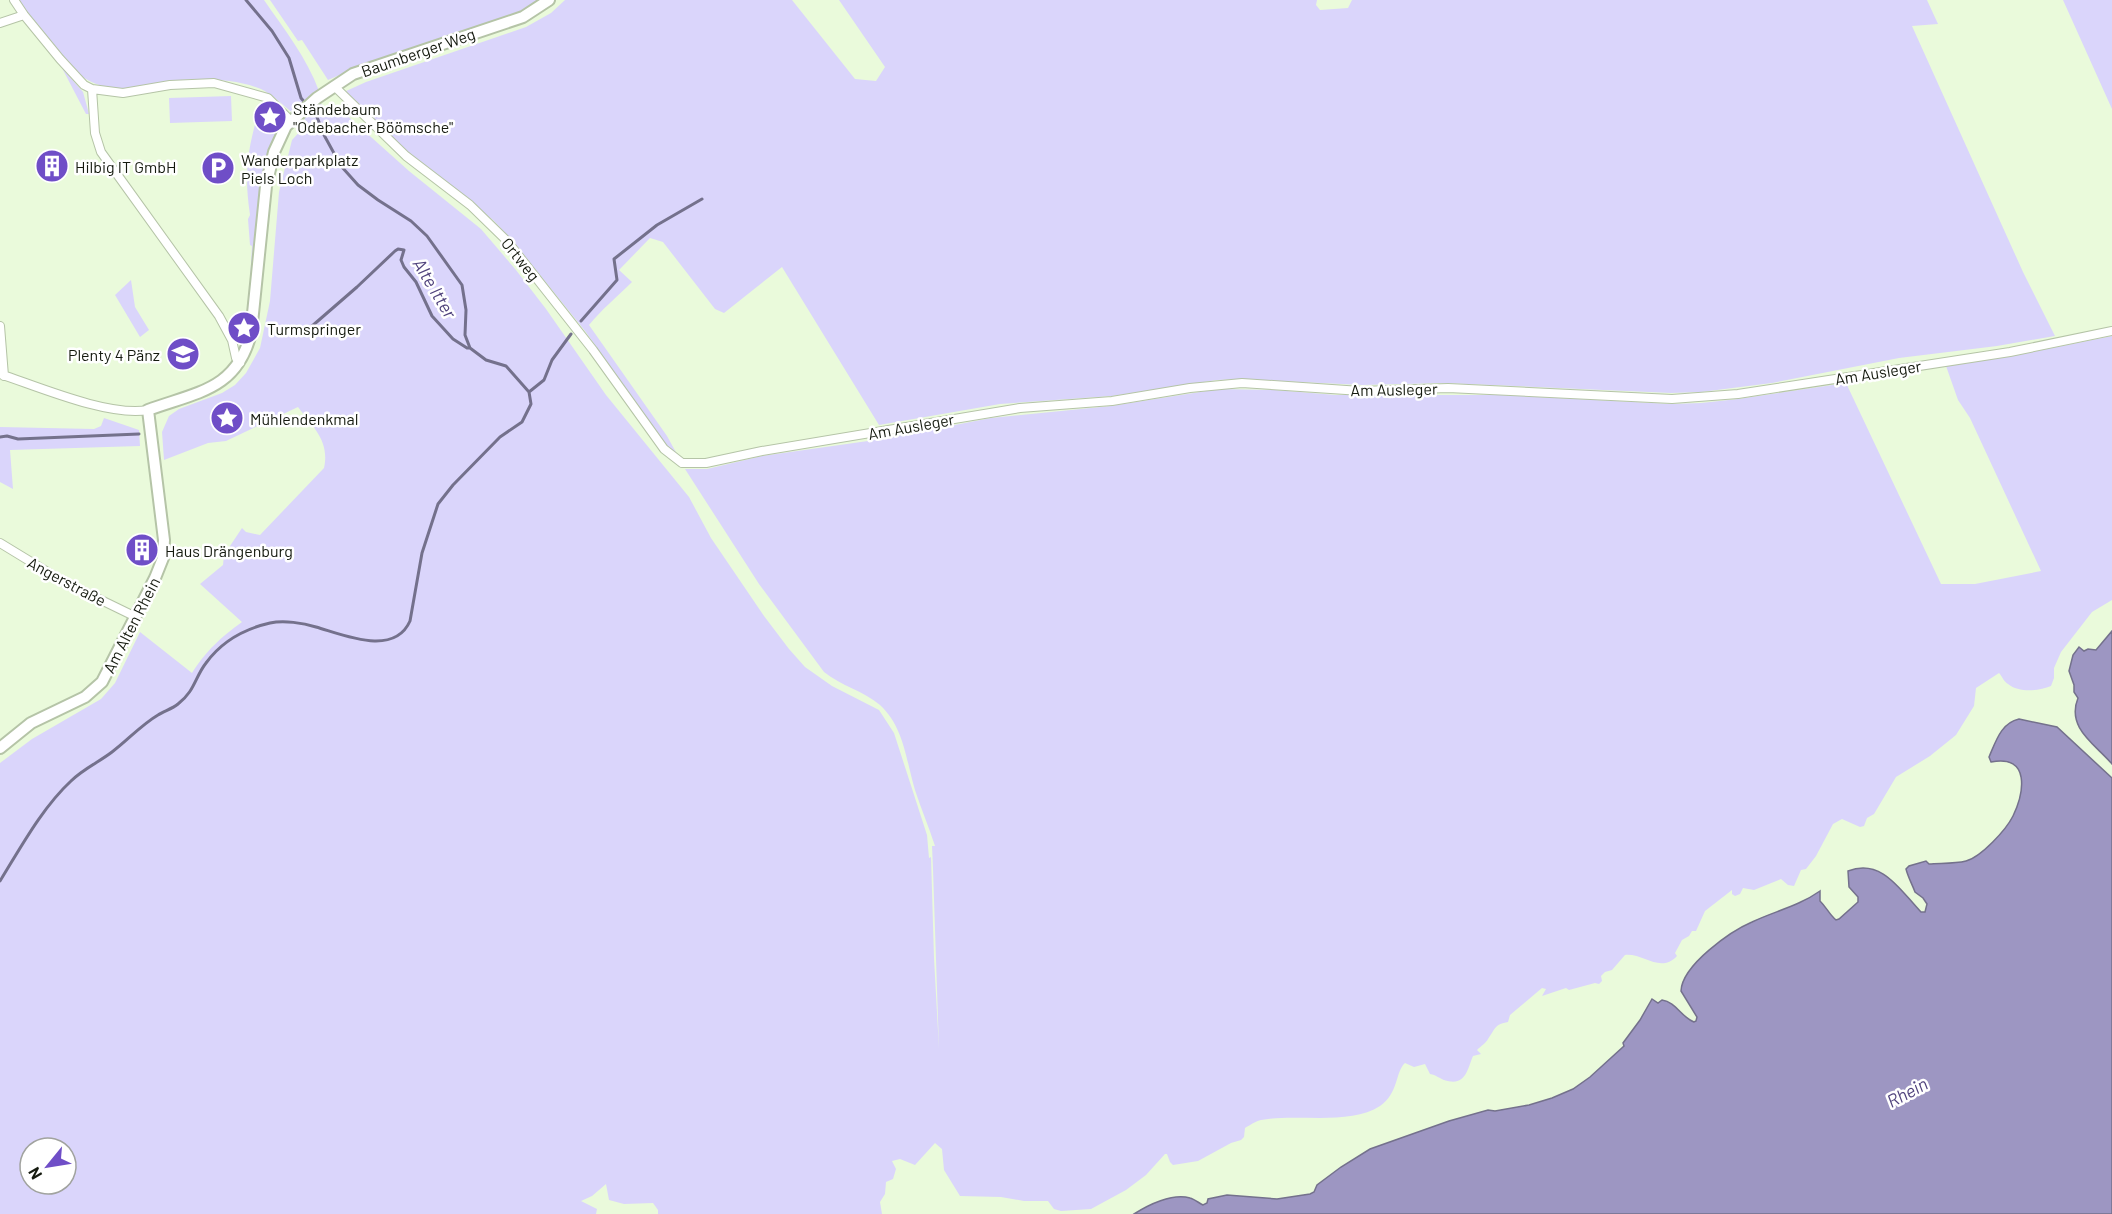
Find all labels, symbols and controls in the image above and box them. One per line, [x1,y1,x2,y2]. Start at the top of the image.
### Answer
street label: Baumberger Weg [359,24,477,80]
place icon: Ständebaum "Odebacher Böömsche" [252,99,288,135]
place label: Ständebaum "Odebacher Böömsche" [293,99,453,136]
building icon: Hilbig IT GmbH [34,148,70,184]
parking icon: Wanderparkplatz Piels Loch [200,150,236,186]
place label: Wanderparkplatz Piels Loch [241,150,358,187]
place label: Hilbig IT GmbH [75,157,177,176]
street label: Ortweg [498,234,544,284]
water label: Alte Itter [409,254,462,323]
place icon: Turmspringer [226,310,262,346]
place label: Turmspringer [267,319,361,338]
school or university icon: Plenty 4 Pänz [165,336,201,372]
place label: Plenty 4 Pänz [68,345,160,364]
street label: Am Ausleger [1833,356,1923,388]
street label: Am Ausleger [1350,379,1438,399]
place icon: Mühlendenkmal [209,400,245,436]
place label: Mühlendenkmal [250,409,358,428]
street label: Am Ausleger [866,409,956,443]
building icon: Haus Drängenburg [124,532,160,568]
place label: Haus Drängenburg [165,541,293,560]
street label: Angerstraße [25,552,109,610]
street label: Am Alten Rhein [99,574,163,676]
water label: Rhein [1883,1072,1931,1112]
north arrow [18,1136,78,1196]
text: N [24,1164,45,1183]

